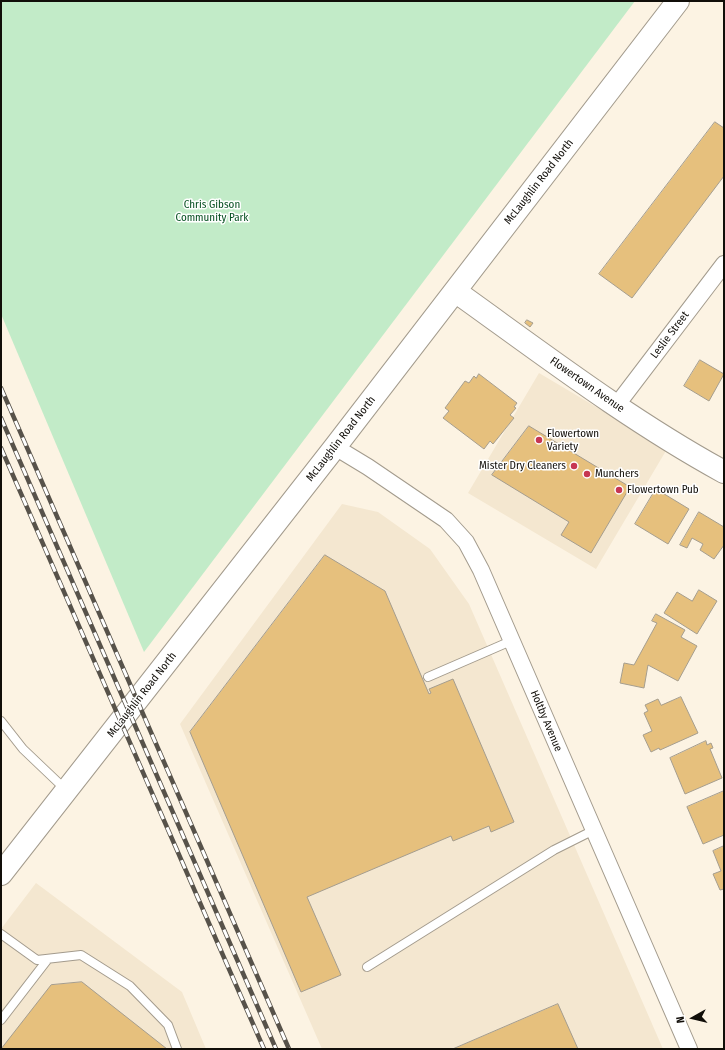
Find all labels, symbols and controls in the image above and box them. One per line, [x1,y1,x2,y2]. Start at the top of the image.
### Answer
street label: McLaughlin Road North [502,137,576,227]
park label: Chris Gibson Community Park [176,198,248,224]
street label: Leslie Street [648,309,692,361]
street label: Flowertown Avenue [547,354,627,416]
street label: McLaughlin Road North [304,394,378,484]
place label: Flowertown Variety [547,427,599,453]
marker: Flowertown Variety [534,435,544,445]
place label: Mister Dry Cleaners [479,459,566,473]
marker: Mister Dry Cleaners [569,461,579,471]
place label: Munchers [595,467,639,481]
marker: Munchers [582,469,592,479]
place label: Flowertown Pub [627,483,699,497]
marker: Flowertown Pub [614,485,624,495]
street label: McLaughlin Road North [105,650,179,740]
street label: Holtby Avenue [527,688,565,754]
north arrow [673,998,713,1038]
text: N [674,1016,688,1024]

